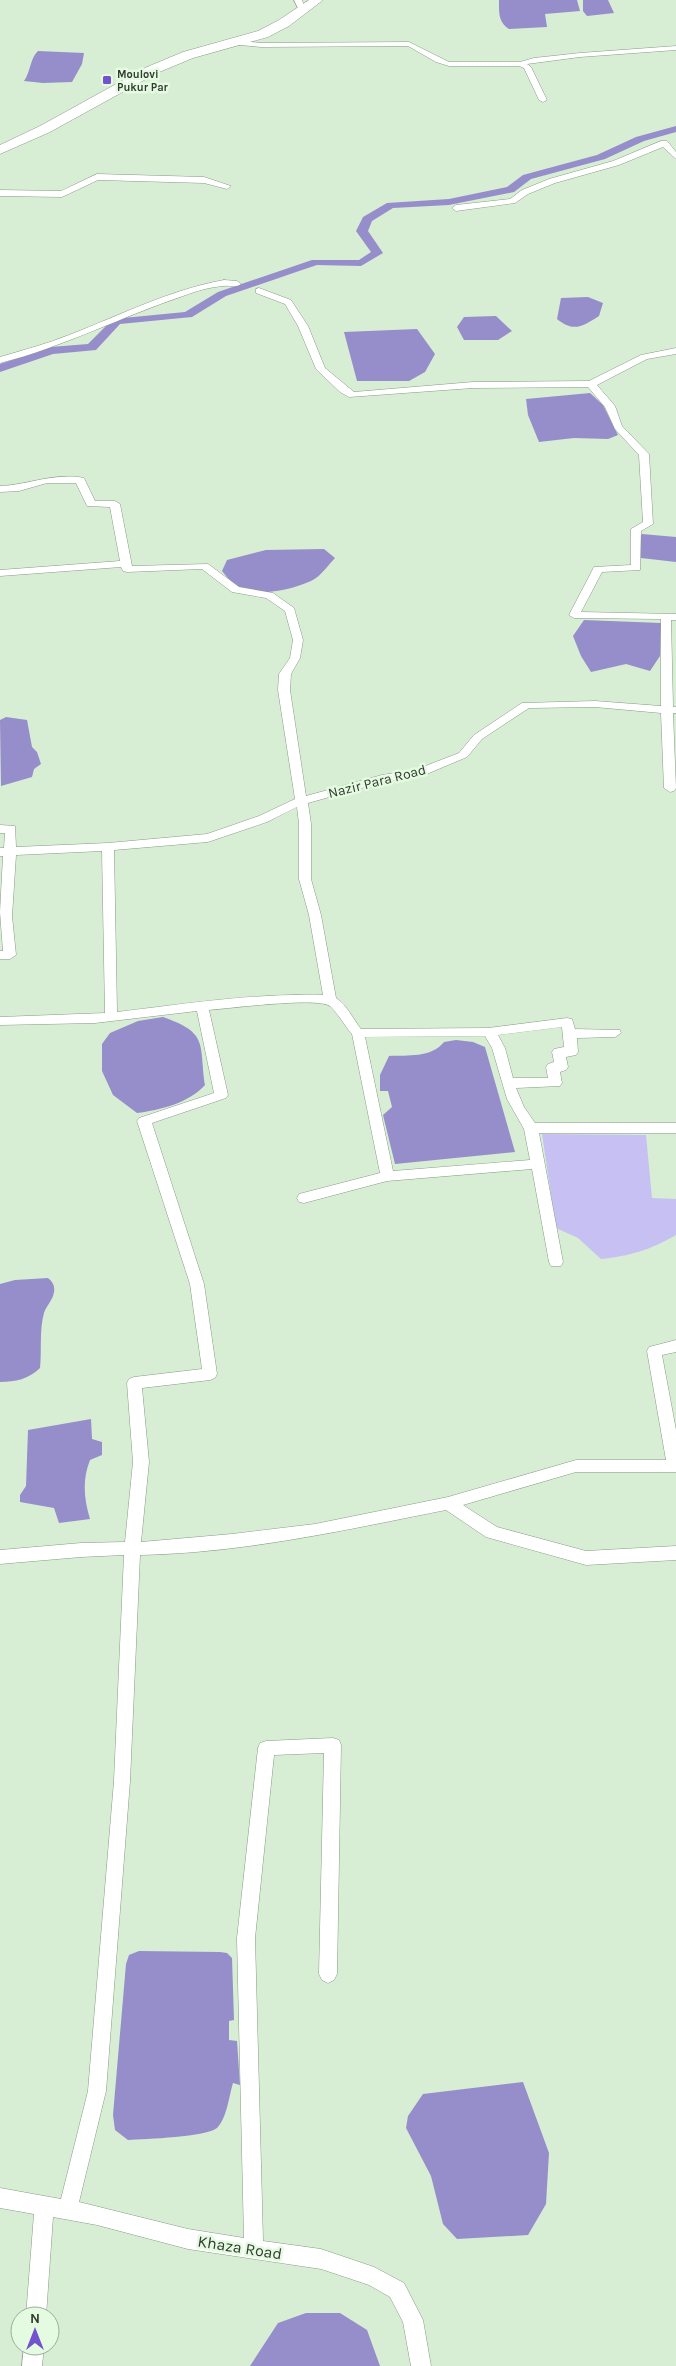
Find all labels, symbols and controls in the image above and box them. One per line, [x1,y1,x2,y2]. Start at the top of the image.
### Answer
place label: Moulovi Pukur Par [117,68,169,94]
marker: Moulovi Pukur Par [101,74,113,86]
street label: Nazir Para Road [326,761,428,802]
street label: Khaza Road [196,2231,283,2264]
north arrow [10,2306,60,2356]
text: N [30,2310,40,2327]

